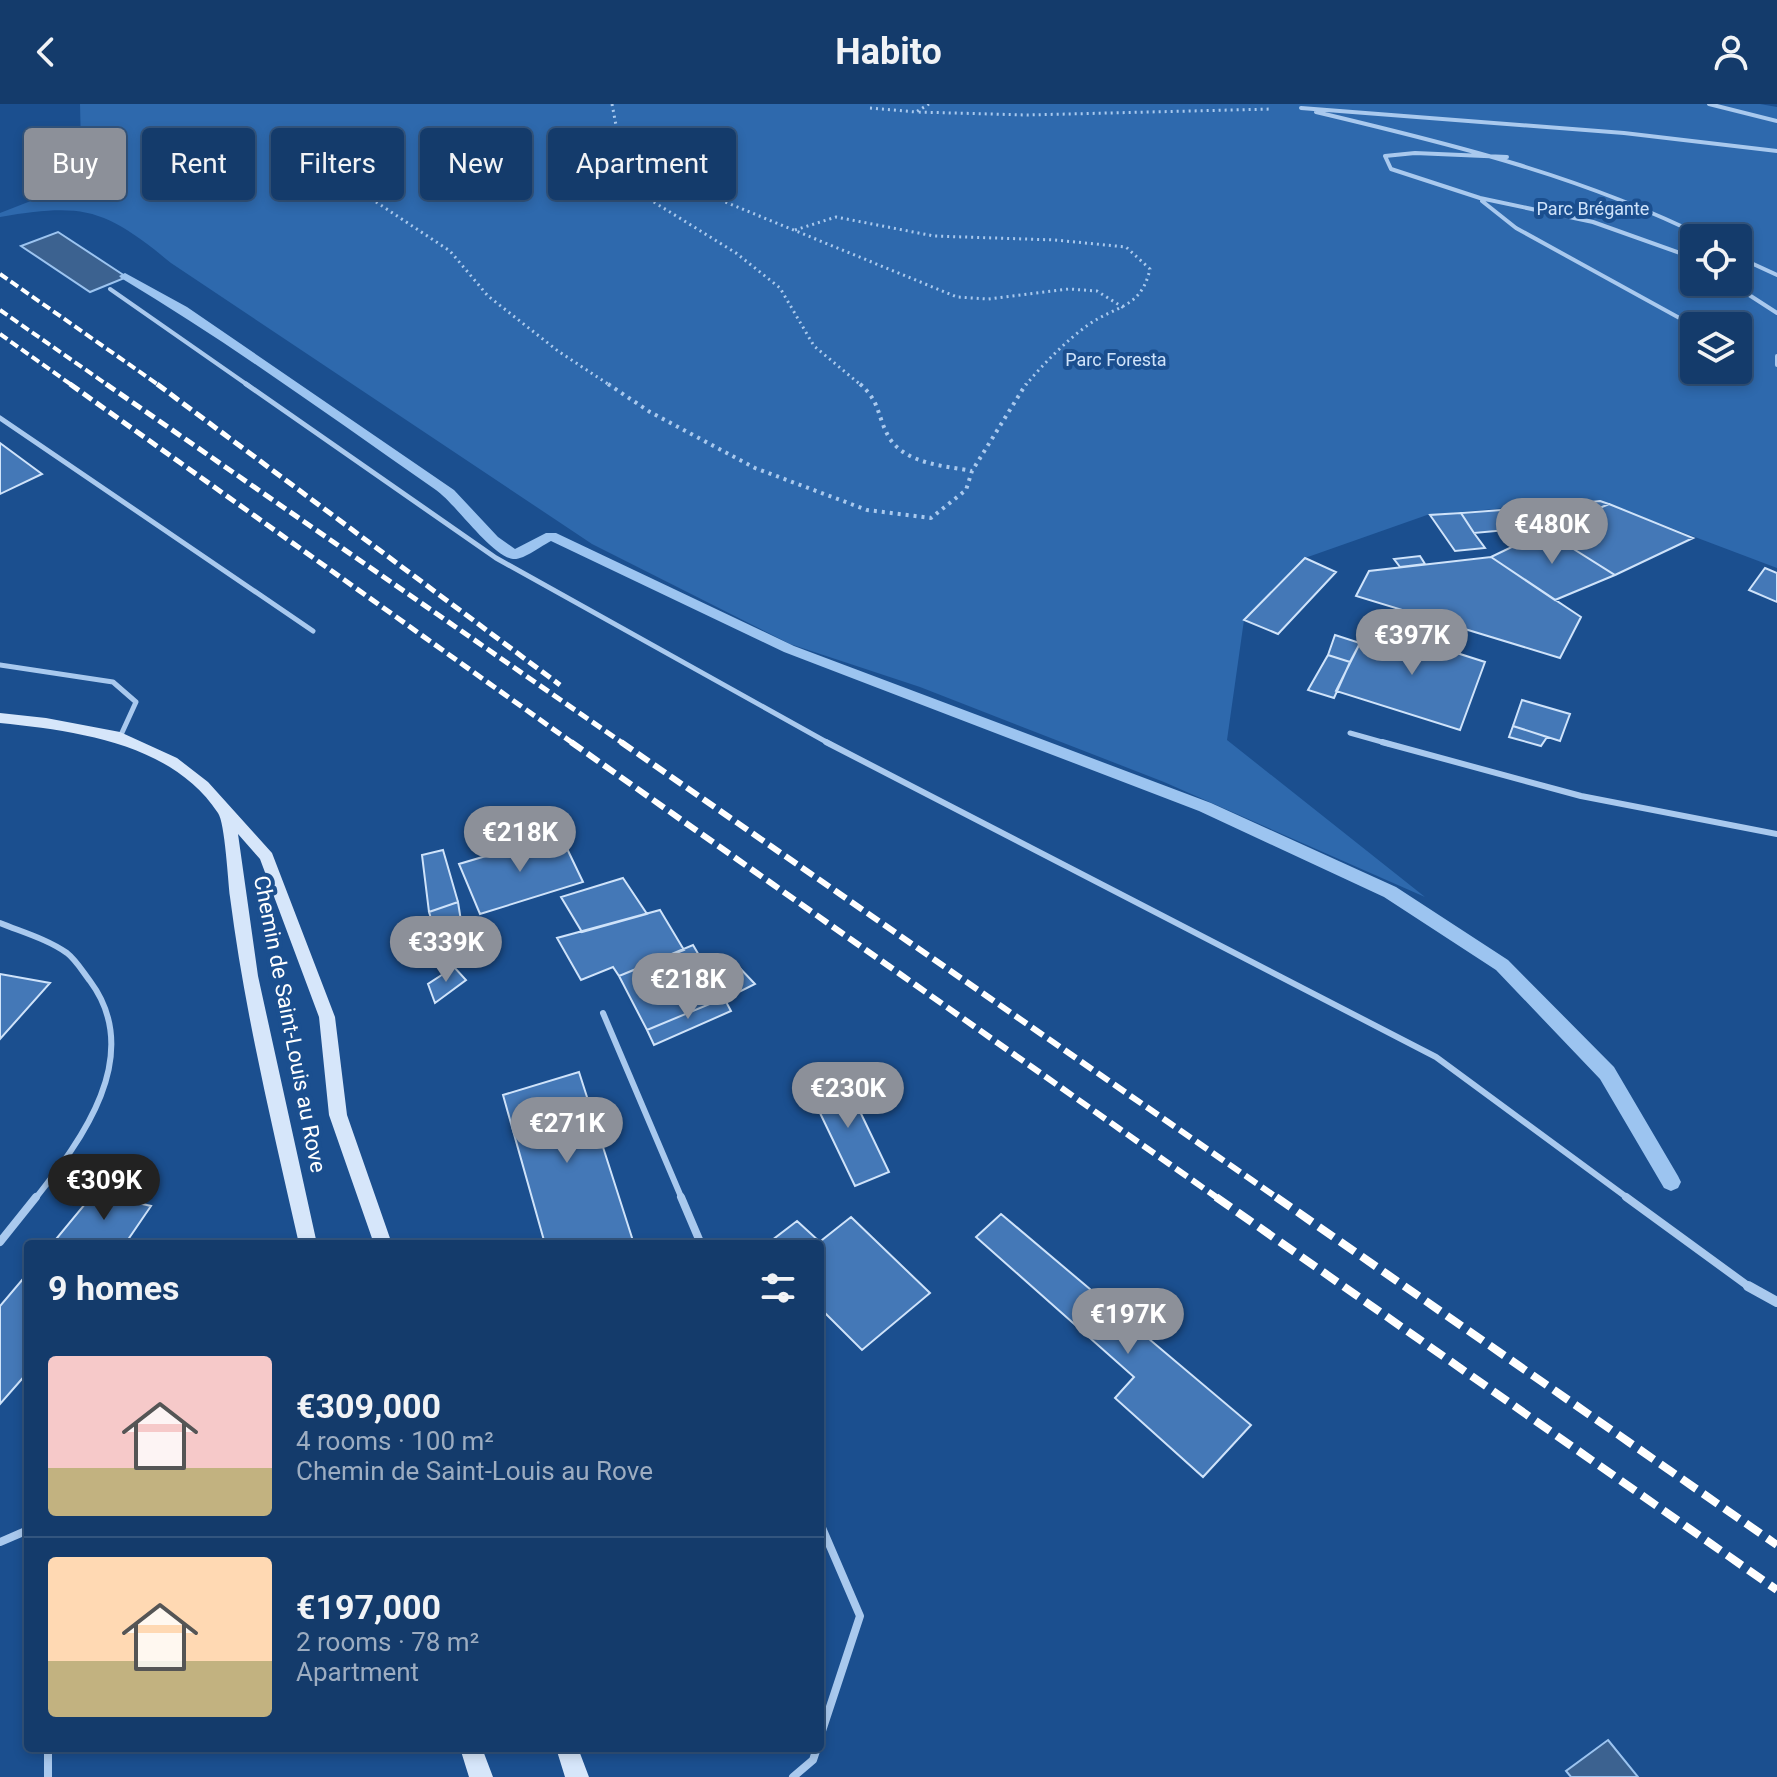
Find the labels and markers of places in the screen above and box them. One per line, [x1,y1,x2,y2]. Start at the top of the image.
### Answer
pin: €480K [1496,498,1608,566]
pin: €397K [1356,609,1468,677]
pin: €218K [464,806,576,874]
pin: €339K [390,916,502,984]
pin: €218K [632,953,744,1021]
pin: €230K [792,1062,904,1130]
pin: €271K [511,1097,623,1165]
pin: €309K [48,1154,160,1222]
pin: €197K [1072,1288,1184,1356]

